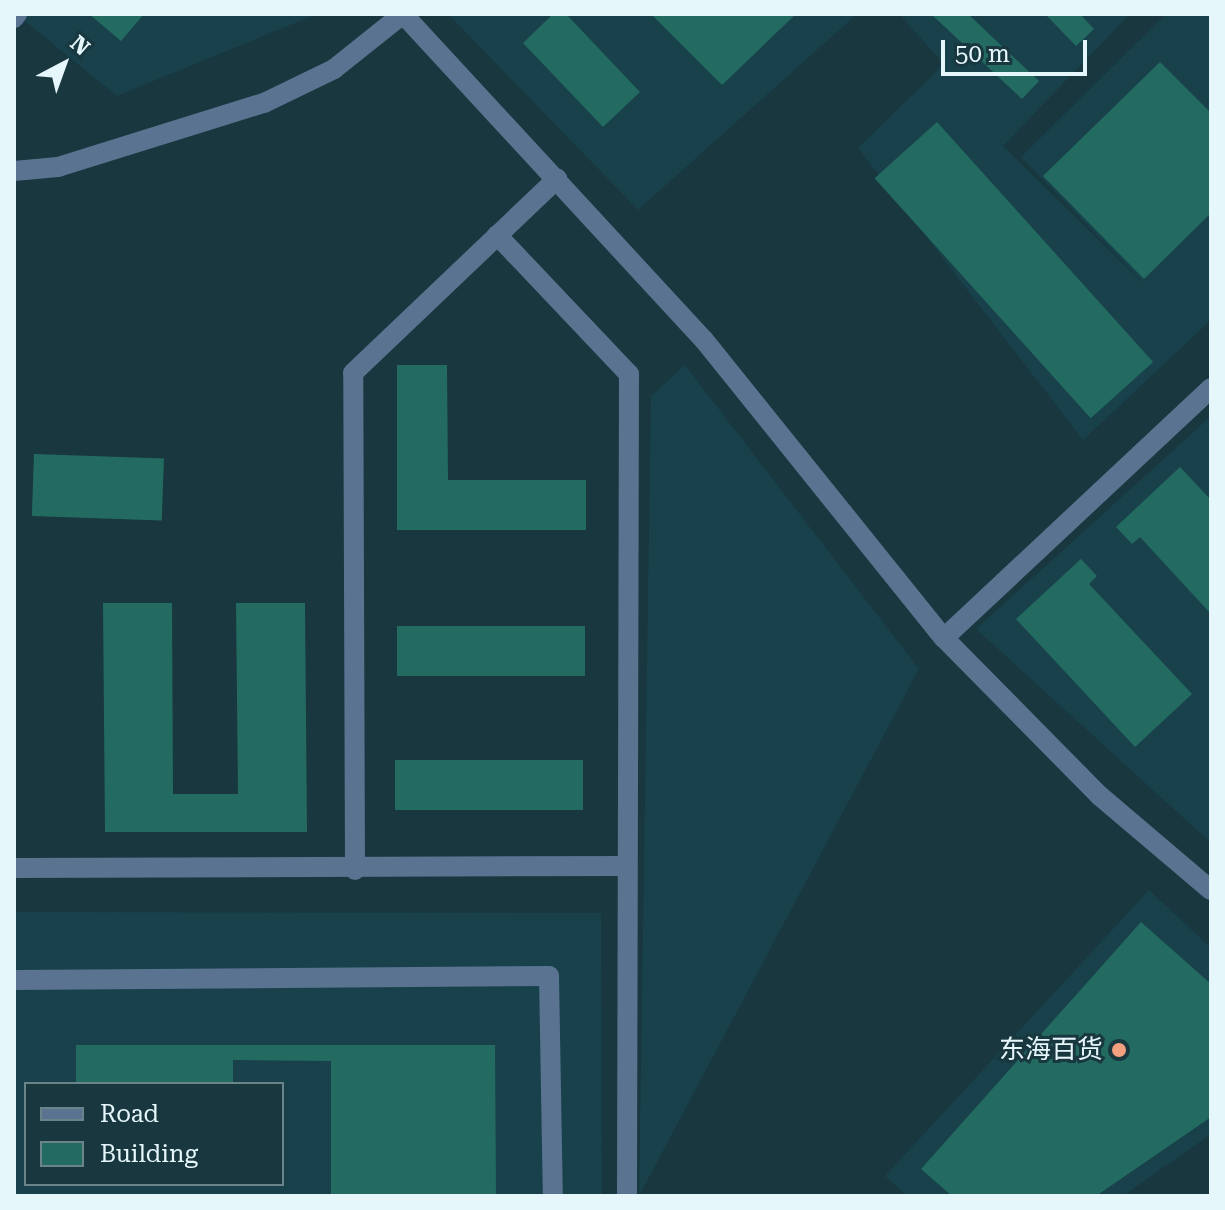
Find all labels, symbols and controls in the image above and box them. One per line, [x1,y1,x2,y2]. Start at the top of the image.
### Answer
north arrow [24,24,104,104]
scale bar [945,24,1091,74]
text: N [65,31,95,60]
text: 50 m [955,40,1010,68]
place label: 东海百货 [999,1034,1103,1066]
marker: 东海百货 [1110,1041,1128,1059]
legend [24,1082,284,1186]
text: Road [100,1100,159,1128]
text: Building [100,1140,198,1168]

